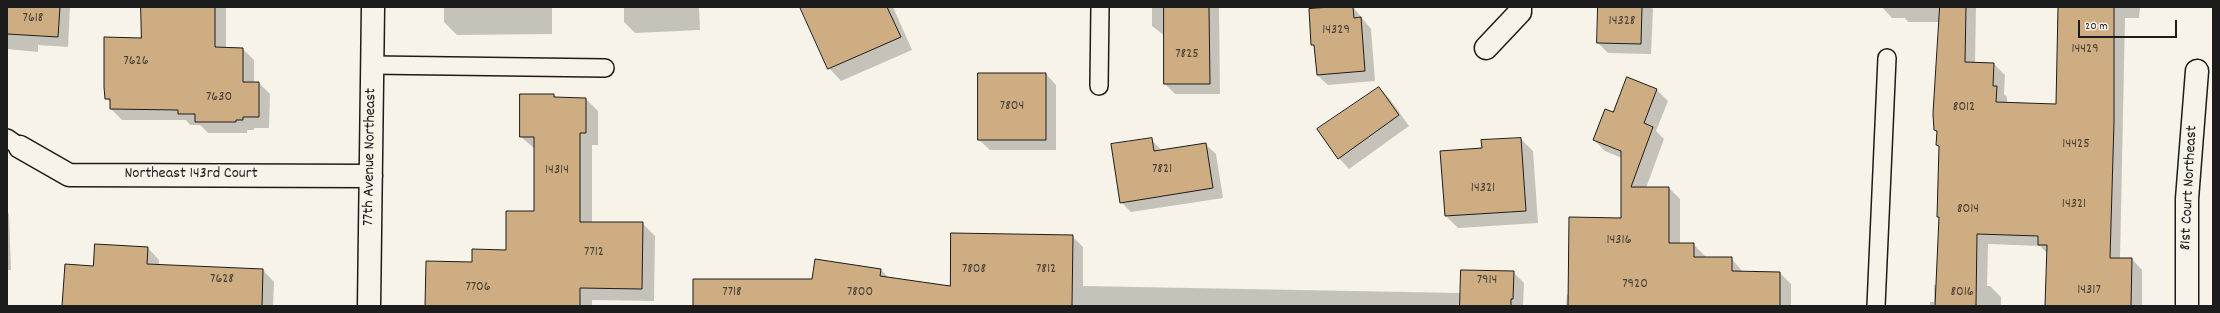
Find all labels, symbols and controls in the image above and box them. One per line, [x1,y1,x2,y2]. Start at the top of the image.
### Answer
house number: 7618 [23,11,43,27]
scale bar [2080,12,2179,38]
house number: 14328 [1609,14,1635,30]
text: 20 m [2085,18,2108,35]
house number: 14329 [1322,23,1350,39]
house number: 14429 [2071,42,2099,58]
house number: 7825 [1175,47,1199,63]
house number: 7626 [123,54,149,70]
street label: 77th Avenue Northeast [360,88,382,226]
house number: 7630 [206,90,232,106]
house number: 7804 [1000,99,1024,115]
house number: 8012 [1953,100,1975,116]
street label: 81st Court Northeast [2177,125,2203,251]
house number: 14425 [2062,137,2090,153]
house number: 7821 [1152,162,1172,178]
house number: 14314 [545,163,569,179]
street label: Northeast 143rd Court [124,165,258,185]
house number: 14321 [1471,181,1495,197]
house number: 14321 [2062,197,2086,213]
house number: 8014 [1957,202,1979,218]
house number: 14316 [1606,233,1632,249]
house number: 7712 [584,245,604,261]
house number: 7808 [962,262,986,278]
house number: 7812 [1036,262,1056,278]
house number: 7628 [210,272,234,288]
house number: 7914 [1477,273,1497,289]
house number: 7920 [1622,277,1648,293]
house number: 7706 [465,280,491,296]
house number: 14317 [2077,283,2101,299]
house number: 7718 [722,285,742,301]
house number: 7800 [847,285,873,301]
house number: 8016 [1950,285,1974,301]

